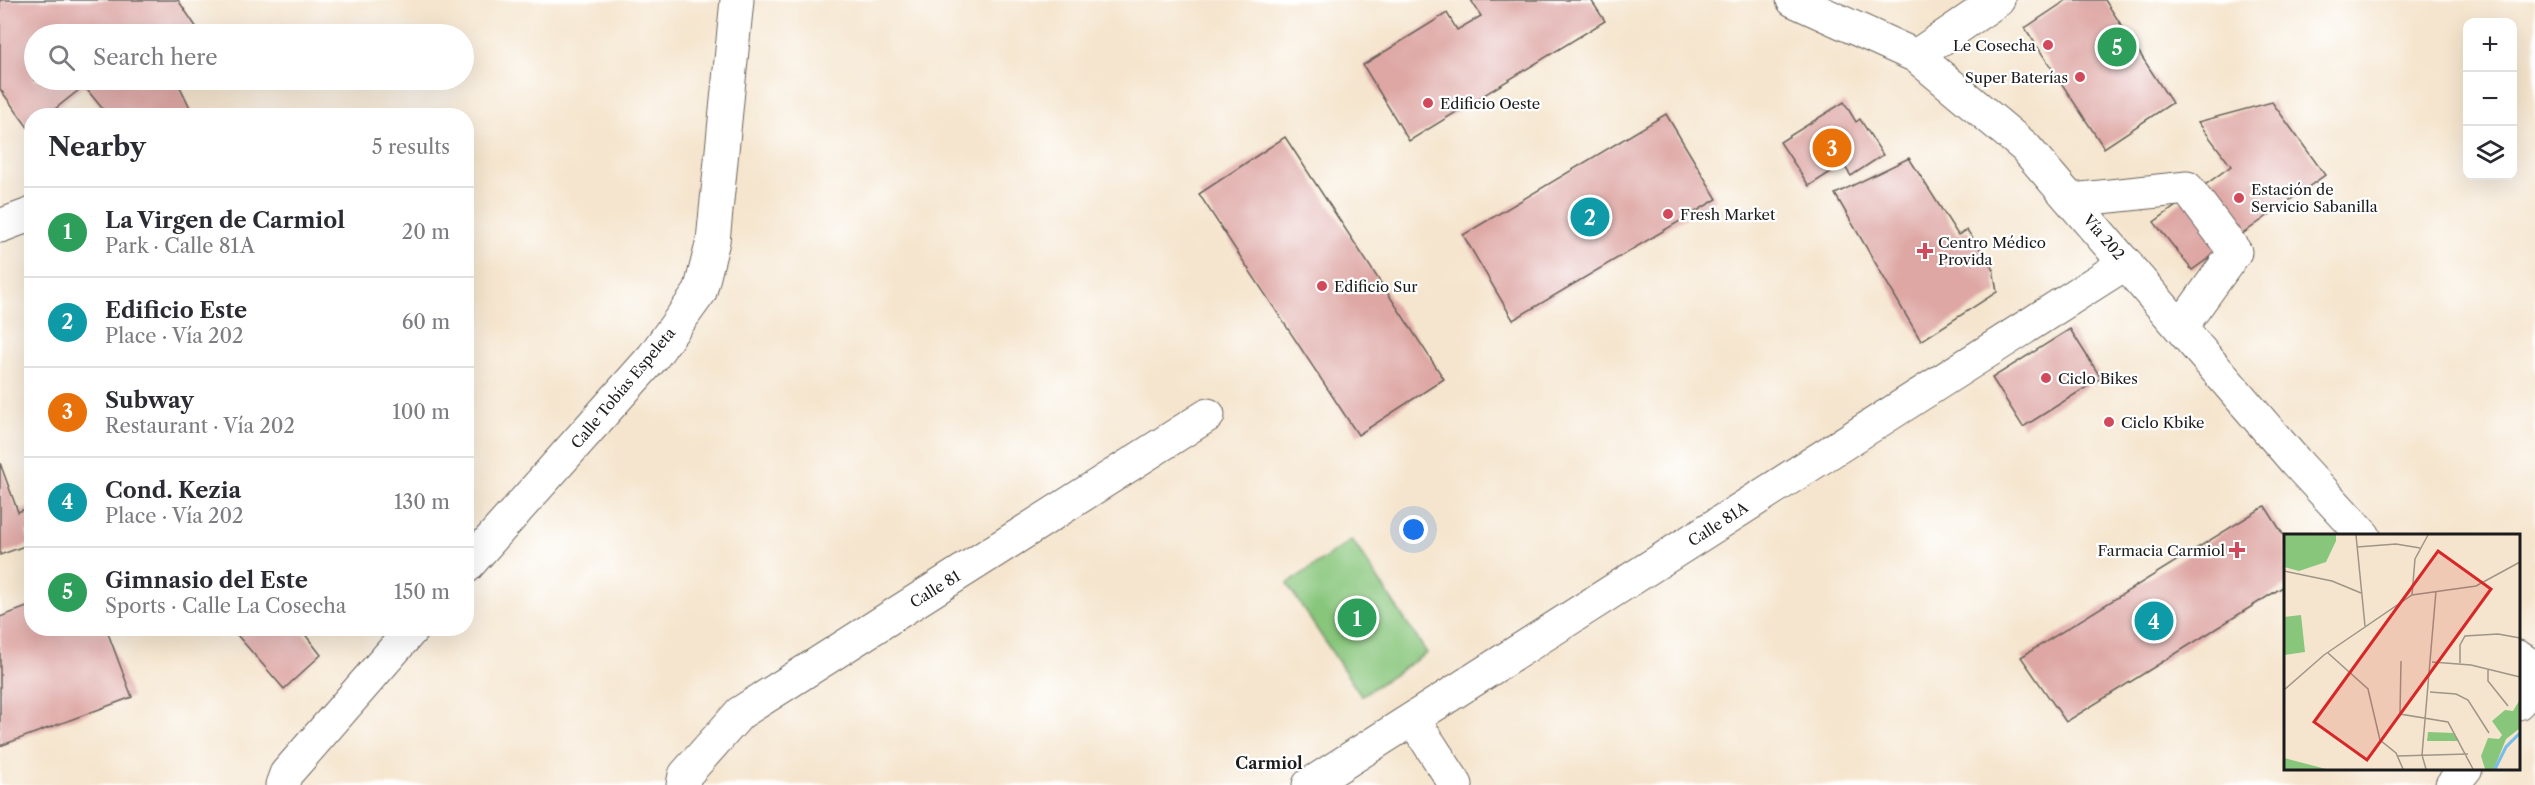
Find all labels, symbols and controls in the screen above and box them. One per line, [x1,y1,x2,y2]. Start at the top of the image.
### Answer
map controls [2463,18,2517,180]
button: + [2463,18,2517,72]
search box [24,24,474,90]
pin: 5 [2098,24,2136,70]
place label: Le Cosecha [1953,36,2036,55]
marker: Le Cosecha [2041,38,2055,52]
icon: search [45,41,78,74]
text: Search here [93,44,218,71]
place label: Super Baterías [1965,68,2068,87]
marker: Super Baterías [2073,70,2087,84]
button: − [2463,72,2517,126]
place label: Edificio Oeste [1440,94,1540,113]
marker: Edificio Oeste [1421,96,1435,110]
pin: 3 [1812,126,1852,170]
button: layers [2463,126,2517,180]
text: Nearby [48,131,146,163]
text: 5 results [372,135,450,159]
place label: Estación de Servicio Sabanilla [2251,180,2378,216]
marker: Estación de Servicio Sabanilla [2232,191,2246,205]
pin: 2 [1570,194,1610,240]
place label: Fresh Market [1680,205,1776,224]
text: La Virgen de Carmiol [105,207,345,234]
marker: Fresh Market [1661,207,1675,221]
street label: Vía 202 [2079,210,2129,264]
text: 1 [63,220,72,244]
text: 20 m [402,220,450,244]
place label: Centro Médico Provida [1938,233,2046,269]
text: Park · Calle 81A [105,234,255,258]
marker: Centro Médico Provida [1916,242,1934,260]
place label: Edificio Sur [1334,277,1418,296]
marker: Edificio Sur [1315,279,1329,293]
text: Edificio Este [105,297,247,324]
text: 2 [62,310,73,334]
text: 60 m [402,310,450,334]
text: Place · Vía 202 [105,324,244,348]
street label: Calle Tobías Espeleta [567,324,679,452]
place label: Ciclo Bikes [2058,369,2138,388]
marker: Ciclo Bikes [2039,371,2053,385]
text: Subway [105,387,194,414]
text: 3 [62,400,73,424]
text: 100 m [392,400,450,424]
place label: Ciclo Kbike [2121,413,2204,432]
text: Restaurant · Vía 202 [105,414,295,438]
marker: Ciclo Kbike [2102,415,2116,429]
text: Cond. Kezia [105,477,241,504]
text: 4 [62,490,73,514]
text: 130 m [394,490,450,514]
street label: Calle 81A [1684,497,1752,550]
text: Place · Vía 202 [105,504,244,528]
your location [1399,515,1428,544]
inset map [2284,534,2520,770]
place label: Farmacia Carmiol [2098,541,2226,560]
marker: Farmacia Carmiol [2230,543,2244,557]
street label: Calle 81 [906,566,964,612]
text: Gimnasio del Este [105,567,308,594]
text: 5 [62,580,73,604]
text: 150 m [394,580,450,604]
text: Sports · Calle La Cosecha [105,594,346,618]
pin: 1 [1338,596,1376,640]
pin: 4 [2134,598,2174,644]
district label: Carmiol [1235,753,1303,773]

